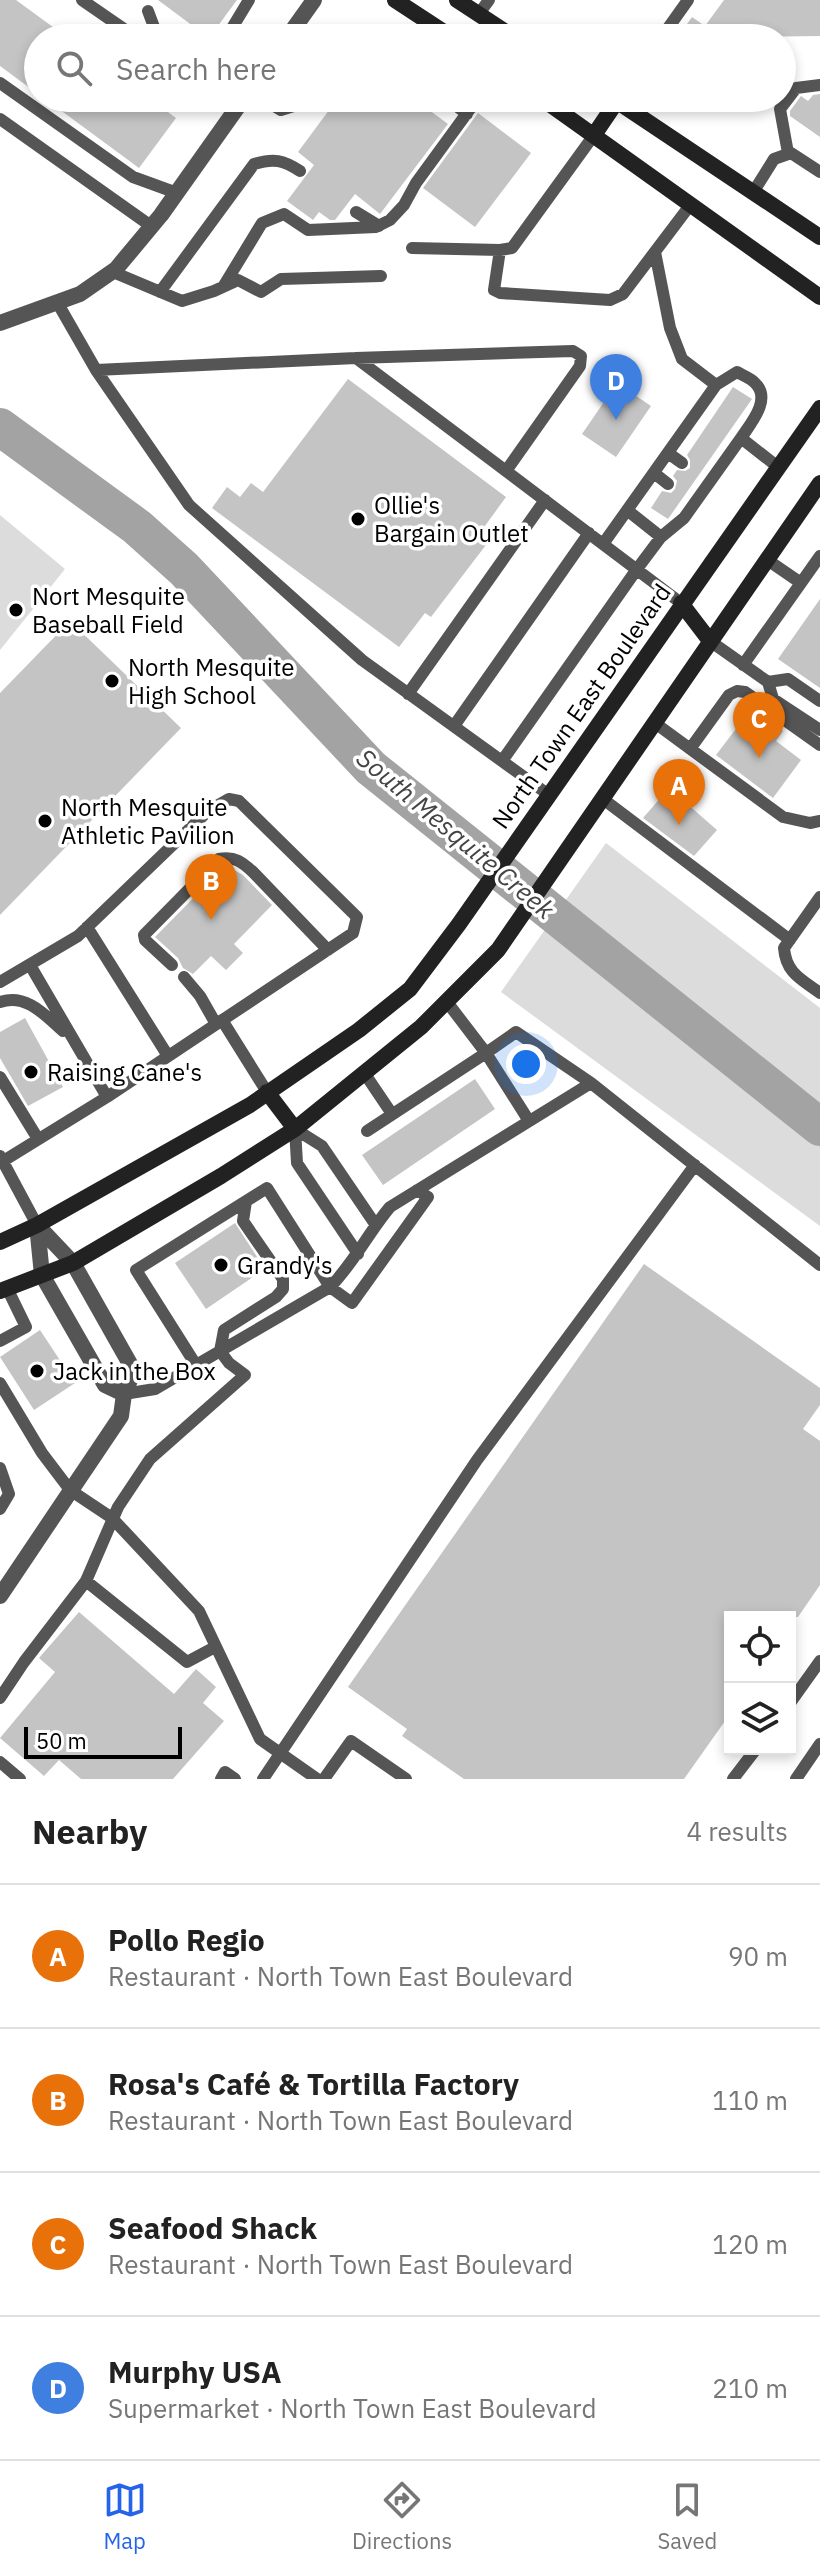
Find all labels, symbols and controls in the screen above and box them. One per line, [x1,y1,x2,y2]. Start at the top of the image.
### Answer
search box [24,24,796,112]
icon: search [52,46,96,90]
text: Search here [116,49,277,88]
pin: D [590,354,642,420]
place label: Ollie's Bargain Outlet [374,489,529,549]
marker: Ollie's Bargain Outlet [349,510,367,528]
street label: North Town East Boulevard [484,577,678,835]
place label: Nort Mesquite Baseball Field [32,580,185,640]
marker: Nort Mesquite Baseball Field [7,601,25,619]
place label: North Mesquite High School [128,651,294,711]
marker: North Mesquite High School [103,672,121,690]
pin: C [733,692,785,758]
water label: South Mesquite Creek [350,740,562,926]
pin: A [653,759,705,825]
place label: North Mesquite Athletic Pavilion [61,791,235,851]
marker: North Mesquite Athletic Pavilion [36,812,54,830]
pin: B [185,854,237,920]
your location [506,1044,546,1084]
place label: Raising Cane's [47,1056,202,1088]
marker: Raising Cane's [22,1063,40,1081]
place label: Grandy's [237,1249,333,1281]
marker: Grandy's [212,1256,230,1274]
place label: Jack in the Box [53,1355,216,1387]
marker: Jack in the Box [28,1362,46,1380]
map controls [724,1611,796,1755]
button: locate [724,1611,796,1683]
button: layers [724,1683,796,1755]
scale bar [24,1723,182,1759]
text: 50 m [36,1726,87,1755]
text: Nearby [32,1809,147,1853]
text: 4 results [686,1814,788,1848]
text: Pollo Regio [108,1920,265,1959]
text: A [49,1939,67,1973]
text: 90 m [728,1939,788,1973]
text: Restaurant · North Town East Boulevard [108,1959,573,1993]
text: Rosa's Café & Tortilla Factory [108,2064,519,2103]
text: B [49,2083,67,2117]
text: 110 m [712,2083,788,2117]
text: Restaurant · North Town East Boulevard [108,2103,573,2137]
text: Seafood Shack [108,2208,317,2247]
text: C [50,2227,66,2261]
text: 120 m [712,2227,788,2261]
text: Restaurant · North Town East Boulevard [108,2247,573,2281]
text: Murphy USA [108,2352,282,2391]
text: D [49,2371,67,2405]
text: 210 m [712,2371,788,2405]
text: Supermarket · North Town East Boulevard [108,2391,597,2425]
tab: Map [103,2478,147,2555]
tab: Directions [352,2478,452,2555]
tab: Saved [657,2478,717,2555]

